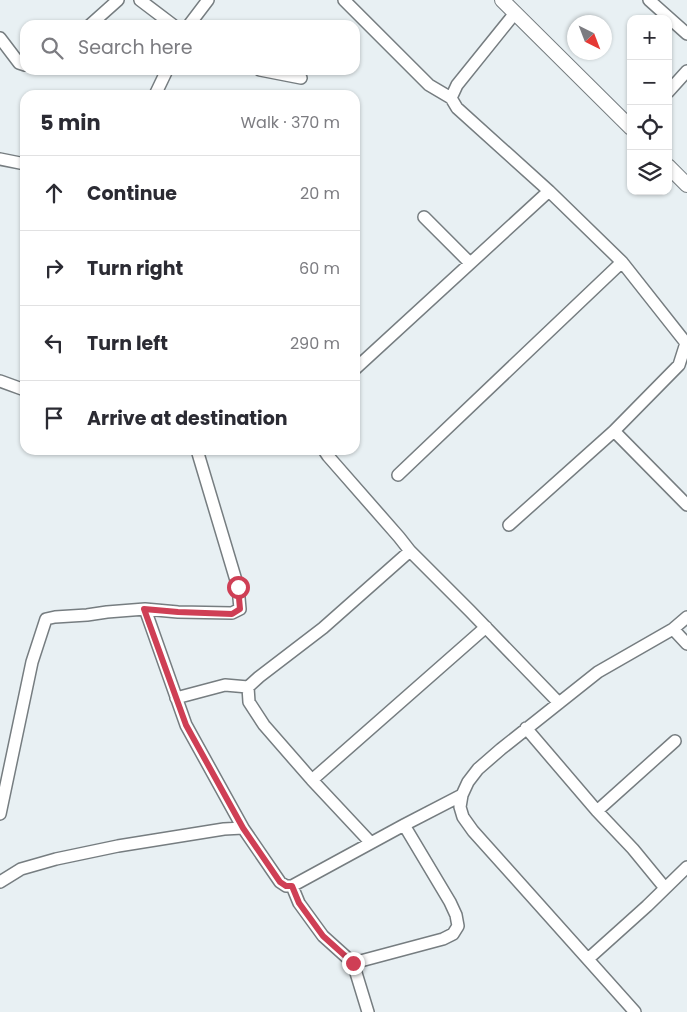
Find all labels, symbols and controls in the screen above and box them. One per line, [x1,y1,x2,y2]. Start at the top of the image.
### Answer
north arrow [567,15,612,60]
map controls [627,15,672,195]
button: + [627,15,672,60]
search box [20,20,360,75]
icon: search [38,34,66,62]
text: Search here [78,34,192,61]
button: − [627,60,672,105]
button: locate [627,105,672,150]
text: 5 min [40,108,101,137]
text: Walk · 370 m [240,111,340,134]
button: layers [627,150,672,195]
icon: ahead [40,179,68,207]
text: Continue [87,180,177,207]
text: 20 m [300,182,340,205]
icon: right [40,254,68,282]
text: Turn right [87,255,183,282]
text: 60 m [299,257,340,280]
icon: left [40,329,68,357]
text: Turn left [87,330,168,357]
text: 290 m [290,332,340,355]
icon: arrive [40,404,68,432]
text: Arrive at destination [87,405,288,432]
route start [227,576,250,599]
route end [342,952,365,975]

